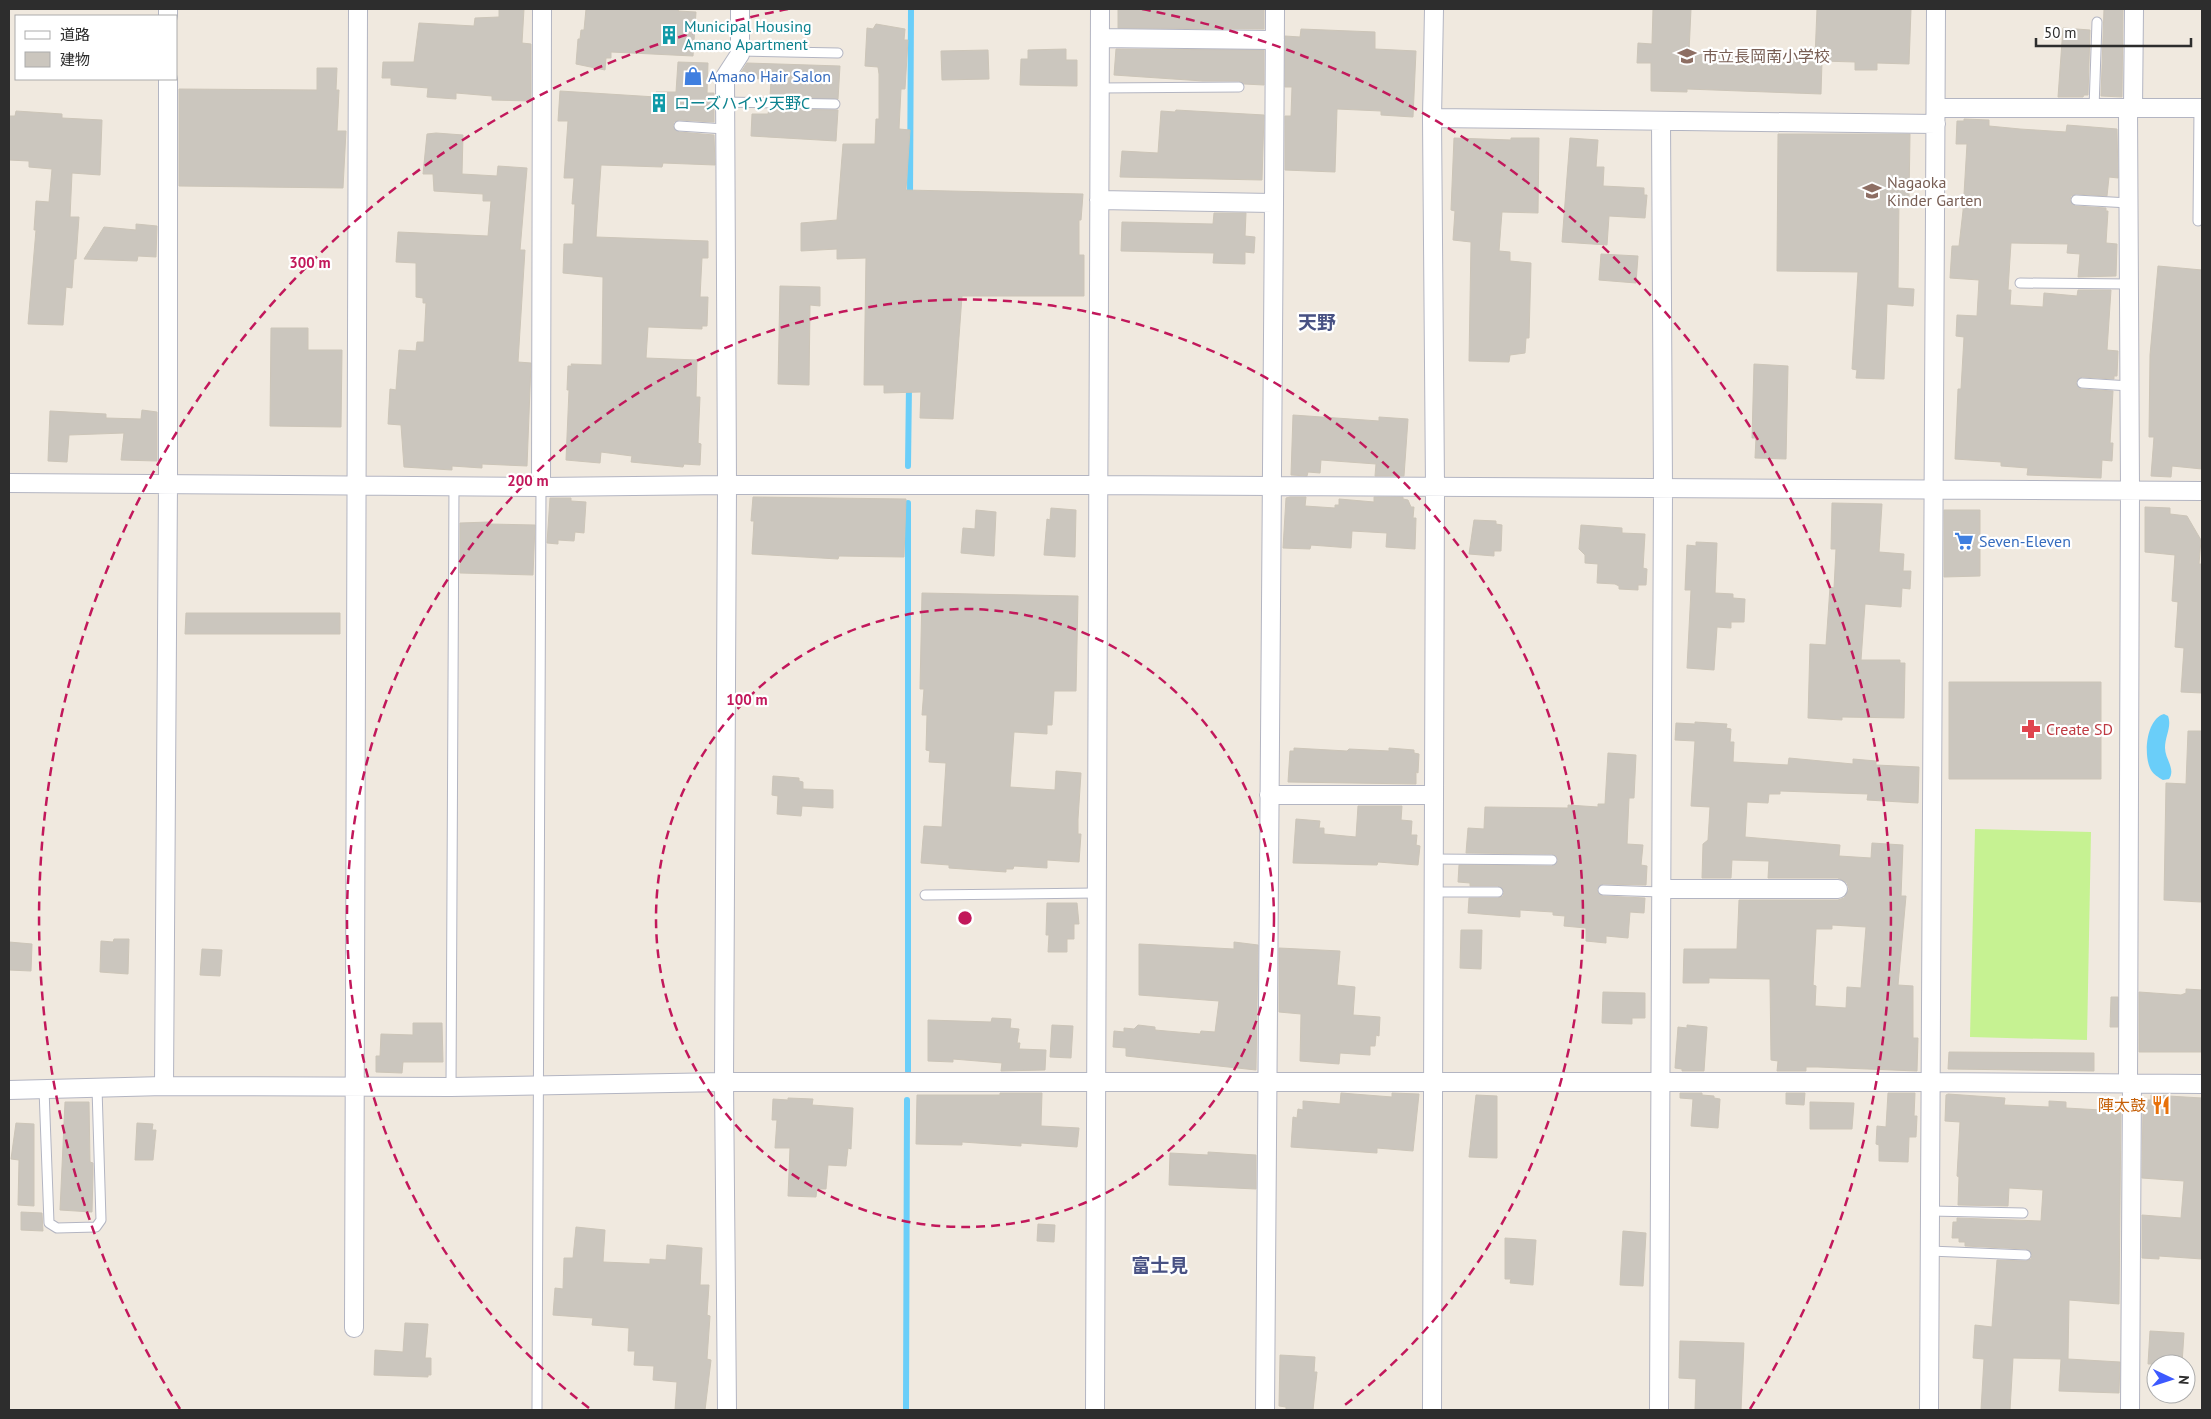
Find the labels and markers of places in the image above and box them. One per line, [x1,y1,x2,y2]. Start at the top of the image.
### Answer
place label: Municipal Housing Amano Apartment [684,16,812,54]
building icon: Municipal Housing Amano Apartment [658,24,680,46]
school or university icon: 市立長岡南小学校 [1676,45,1698,67]
place label: 市立長岡南小学校 [1702,46,1830,66]
shop icon: Amano Hair Salon [682,65,704,87]
place label: Amano Hair Salon [708,66,831,86]
building icon: ローズハイツ天野C [648,92,670,114]
place label: ローズハイツ天野C [674,93,810,113]
place label: Nagaoka Kinder Garten [1887,172,1982,210]
school or university icon: Nagaoka Kinder Garten [1861,180,1883,202]
supermarket icon: Seven-Eleven [1953,530,1975,552]
place label: Seven-Eleven [1979,531,2071,551]
pharmacy icon: Create SD [2020,718,2042,740]
place label: Create SD [2046,719,2113,739]
centre of rings [956,909,974,927]
restaurant icon: 陣太鼓 [2150,1094,2172,1116]
place label: 陣太鼓 [2098,1095,2146,1115]

